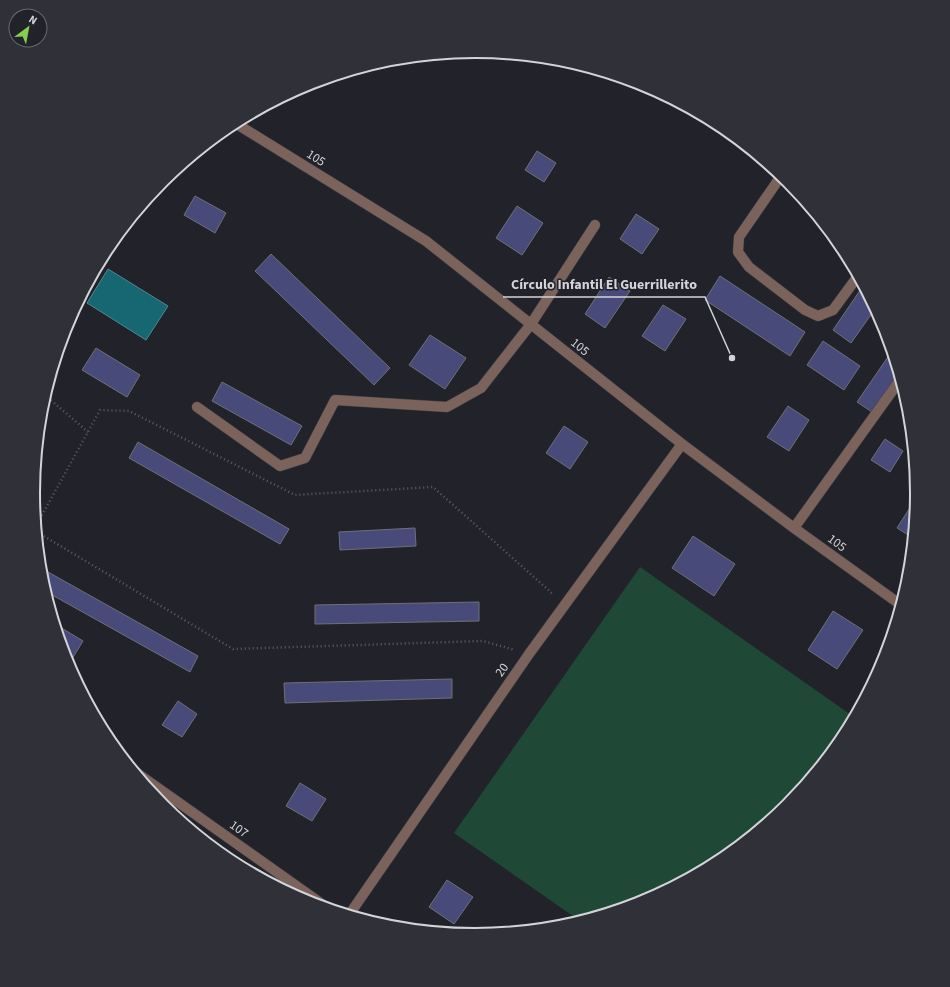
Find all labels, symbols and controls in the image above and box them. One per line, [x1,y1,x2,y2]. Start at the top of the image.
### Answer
north arrow [8,8,48,48]
text: N [26,12,40,28]
street label: 105 [303,145,329,171]
callout: Círculo Infantil El Guerrillerito [503,271,705,297]
text: Círculo Infantil El Guerrillerito [511,275,697,295]
street label: 105 [567,334,593,360]
street label: 105 [824,530,850,556]
street label: 20 [491,660,513,680]
street label: 107 [226,816,252,842]

